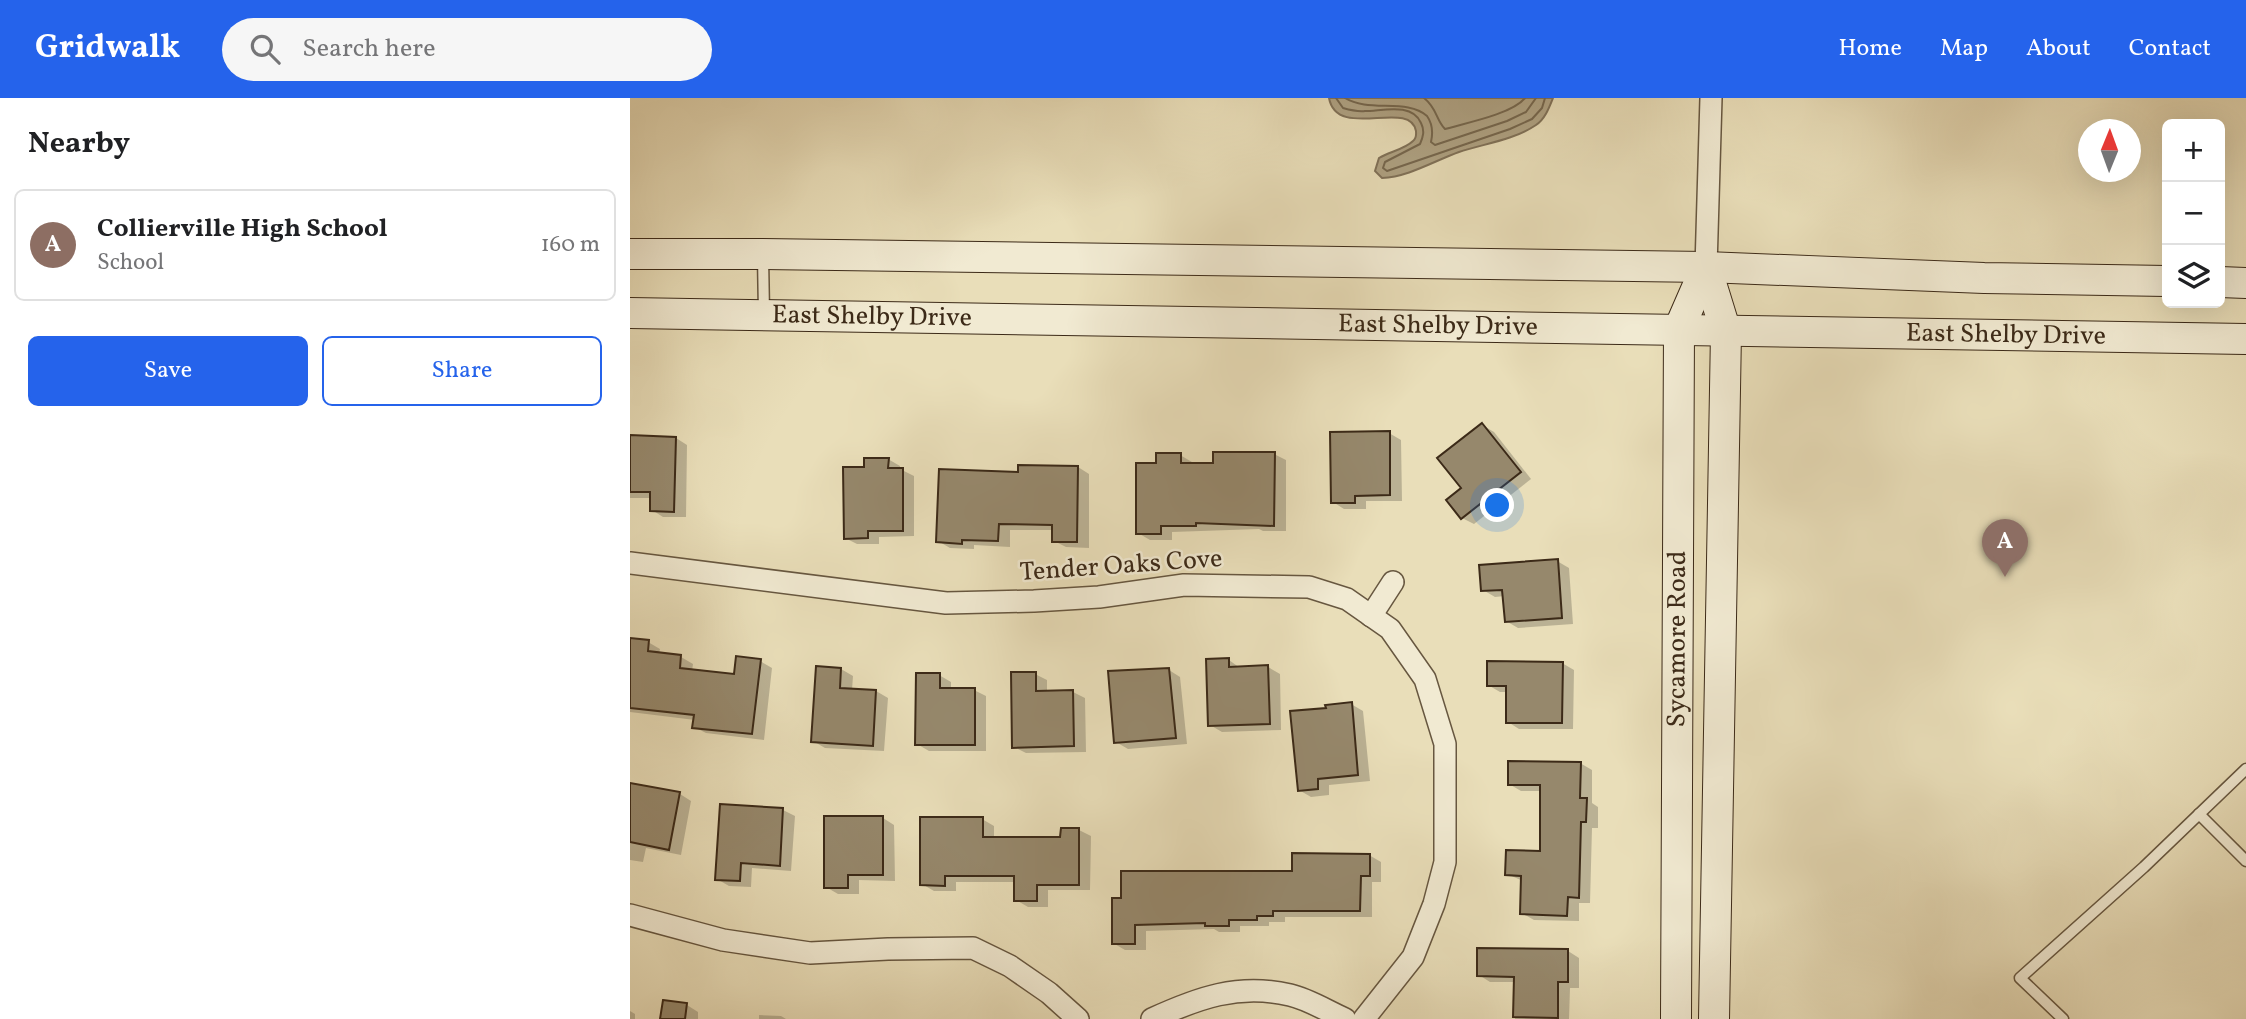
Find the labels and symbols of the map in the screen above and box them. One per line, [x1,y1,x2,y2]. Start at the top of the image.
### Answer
north arrow [2078,119,2141,182]
street label: East Shelby Drive [772,297,972,336]
street label: East Shelby Drive [1338,306,1538,346]
street label: East Shelby Drive [1906,316,2106,355]
your location [1480,488,1514,522]
pin: A [1982,519,2028,577]
street label: Tender Oaks Cove [1018,541,1224,591]
street label: Sycamore Road [1659,551,1696,727]

